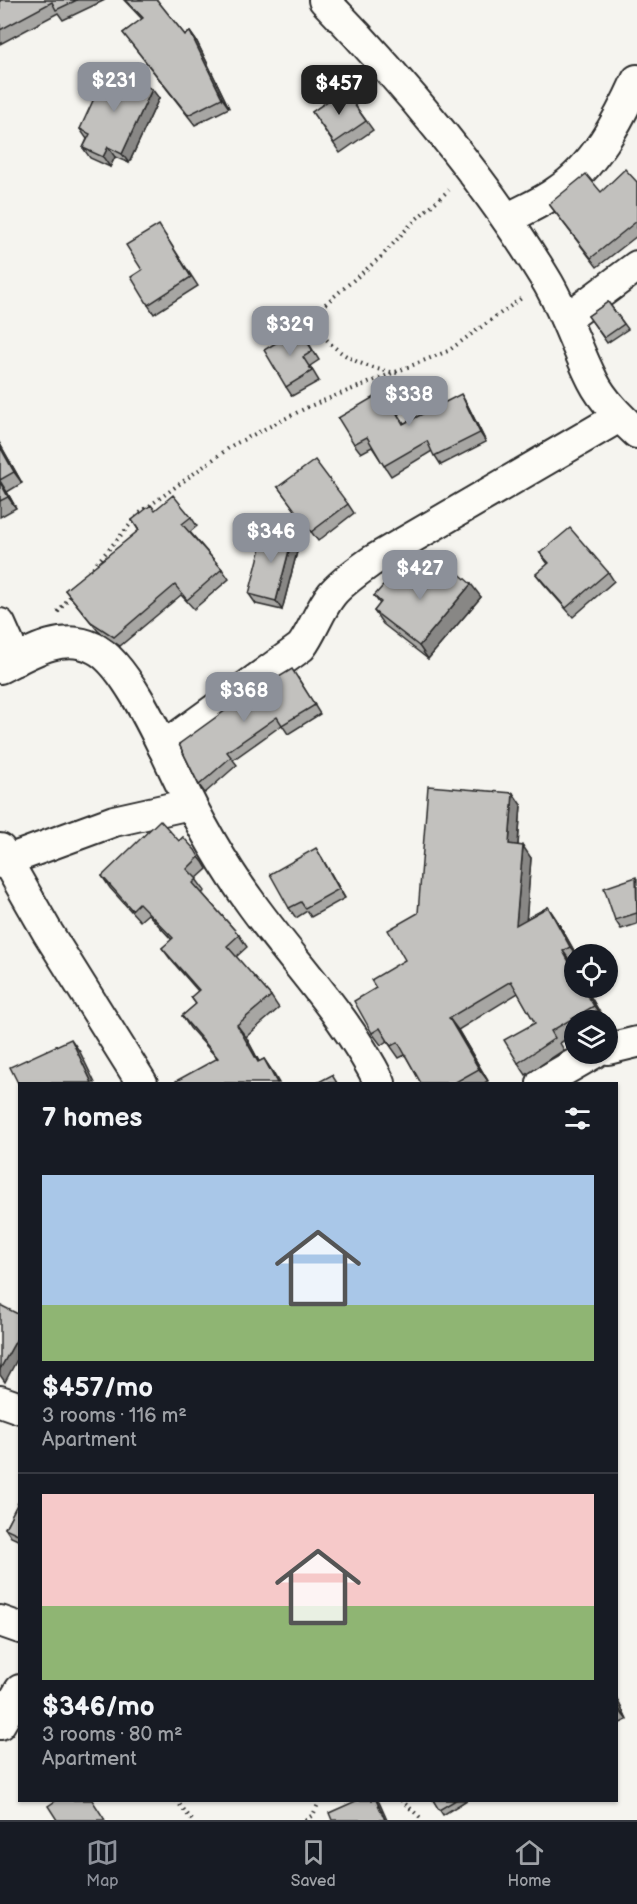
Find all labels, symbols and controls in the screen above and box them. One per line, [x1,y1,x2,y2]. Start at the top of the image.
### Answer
pin: $231 [78,62,150,113]
pin: $457 [303,65,375,116]
text: $231 [92,69,136,93]
text: $457 [315,72,363,96]
pin: $329 [254,306,326,357]
text: $329 [266,313,314,337]
pin: $338 [373,376,445,427]
text: $338 [385,383,433,407]
pin: $346 [235,513,307,564]
text: $346 [247,520,295,544]
pin: $427 [384,550,456,601]
text: $427 [396,557,444,581]
pin: $368 [208,672,280,723]
text: $368 [220,679,269,703]
map controls [564,944,618,1064]
button: locate [564,944,618,998]
button: layers [564,1010,618,1064]
icon: filters [561,1102,594,1135]
text: 7 homes [42,1103,142,1134]
icon: home [264,1214,372,1322]
text: $457/mo [42,1373,153,1404]
text: 3 rooms · 116 m² [42,1404,187,1428]
text: Apartment [42,1428,137,1452]
icon: home [264,1533,372,1641]
text: $346/mo [42,1692,155,1723]
text: 3 rooms · 80 m² [42,1723,183,1747]
text: Apartment [42,1747,137,1771]
tab: Map [86,1836,119,1891]
tab: Saved [291,1836,336,1891]
tab: Home [508,1836,551,1891]

